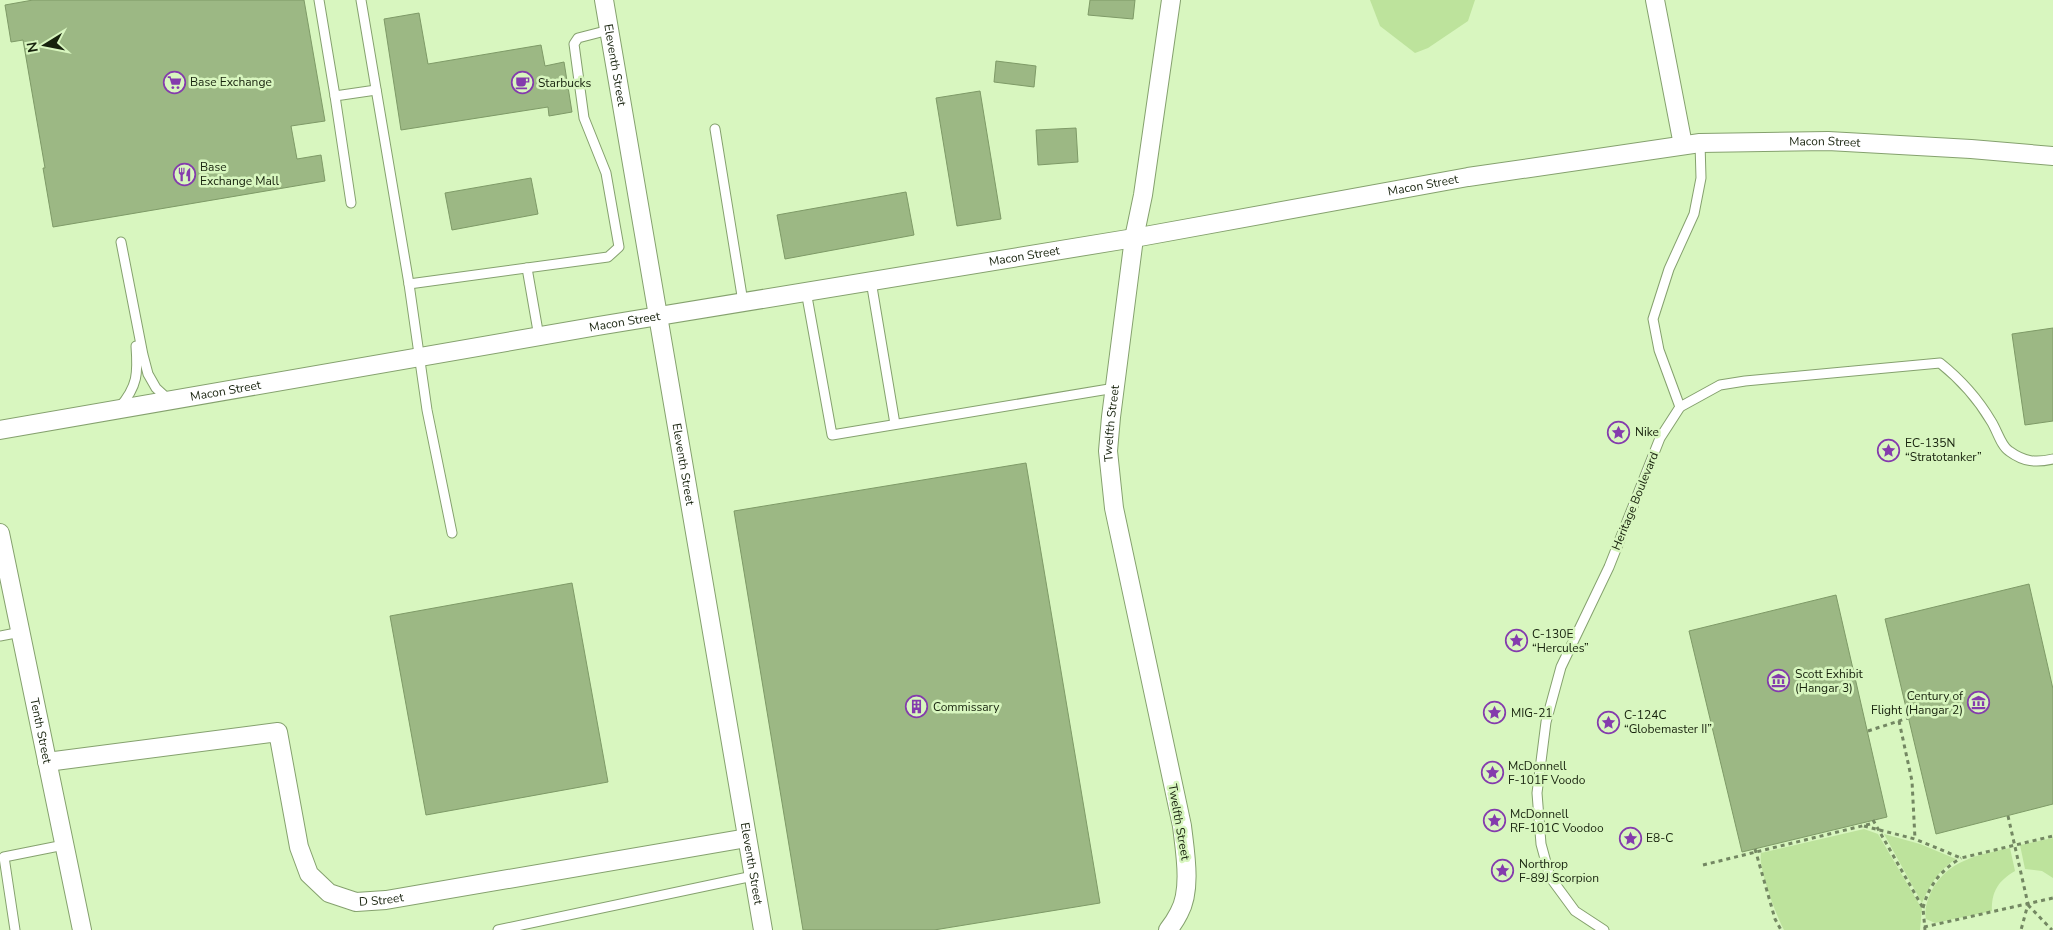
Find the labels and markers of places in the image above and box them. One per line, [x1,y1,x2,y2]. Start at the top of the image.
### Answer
supermarket icon: Base Exchange [162,70,186,94]
cafe icon: Starbucks [510,71,534,95]
place label: Base Exchange [190,74,272,90]
place label: Starbucks [538,75,591,91]
place label: Base Exchange Mall [200,159,279,189]
restaurant icon: Base Exchange Mall [172,162,196,186]
place icon: Nike [1607,420,1631,444]
place label: Nike [1635,424,1659,440]
place label: EC-135N “Stratotanker” [1905,435,1982,465]
place icon: EC-135N “Stratotanker” [1877,438,1901,462]
place label: C-130E “Hercules” [1532,626,1589,656]
place icon: C-130E “Hercules” [1504,629,1528,653]
place label: Scott Exhibit (Hangar 3) [1795,666,1863,696]
museum icon: Scott Exhibit (Hangar 3) [1767,669,1791,693]
place label: Century of Flight (Hangar 2) [1871,688,1964,718]
museum icon: Century of Flight (Hangar 2) [1967,691,1991,715]
building icon: Commissary [905,695,929,719]
place label: Commissary [933,699,1000,715]
place icon: MIG-21 [1483,701,1507,725]
place label: MIG-21 [1511,705,1553,721]
place label: C-124C “Globemaster II” [1624,707,1712,737]
place icon: C-124C “Globemaster II” [1596,710,1620,734]
place label: McDonnell F-101F Voodo [1508,758,1586,788]
place icon: McDonnell F-101F Voodo [1480,761,1504,785]
place label: McDonnell RF-101C Voodoo [1510,806,1604,836]
place icon: McDonnell RF-101C Voodoo [1482,809,1506,833]
place icon: E8-C [1618,826,1642,850]
place label: E8-C [1646,830,1673,846]
place label: Northrop F-89J Scorpion [1519,856,1599,886]
place icon: Northrop F-89J Scorpion [1491,859,1515,883]

